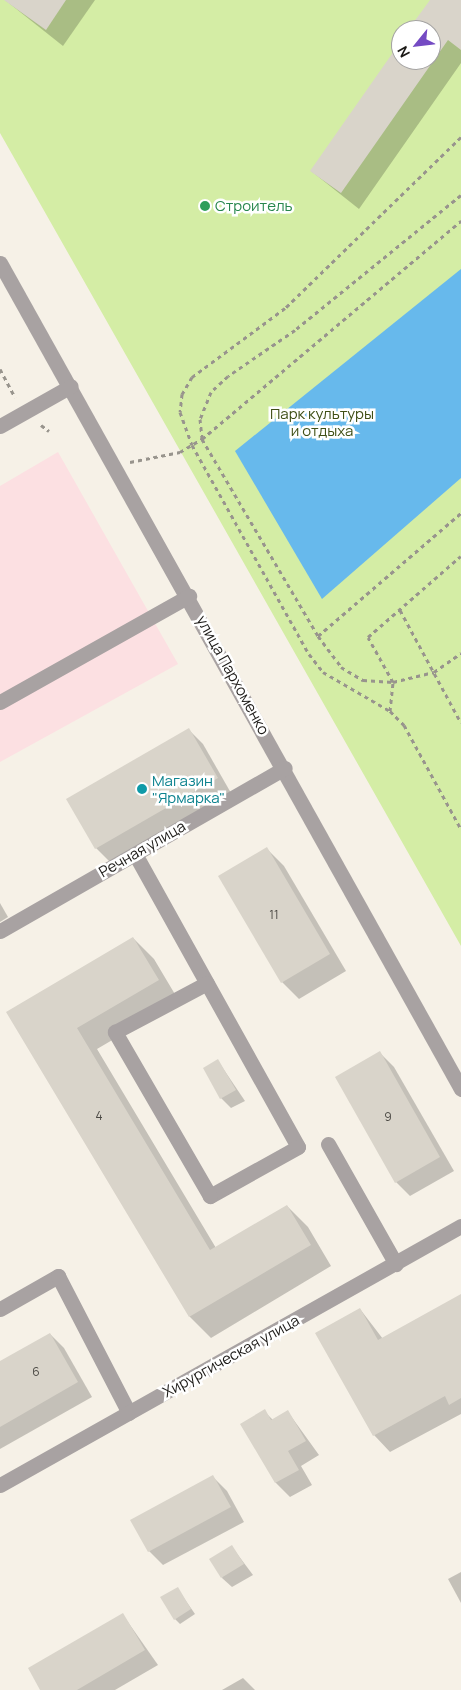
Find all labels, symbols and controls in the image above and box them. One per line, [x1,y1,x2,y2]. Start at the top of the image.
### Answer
north arrow [391,20,441,70]
text: N [393,43,414,61]
place label: Строитель [215,197,293,215]
marker: Строитель [199,200,211,212]
park label: Парк культуры и отдыха [270,404,374,439]
street label: улица Пархоменко [193,612,273,738]
place label: Магазин "Ярмарка" [152,771,225,806]
marker: Магазин "Ярмарка" [136,783,148,795]
street label: Речная улица [96,817,188,881]
house number: 11 [269,908,279,922]
house number: 4 [95,1109,103,1123]
house number: 9 [384,1110,392,1124]
street label: Хирургическая улица [160,1311,302,1401]
house number: 6 [32,1365,40,1379]

